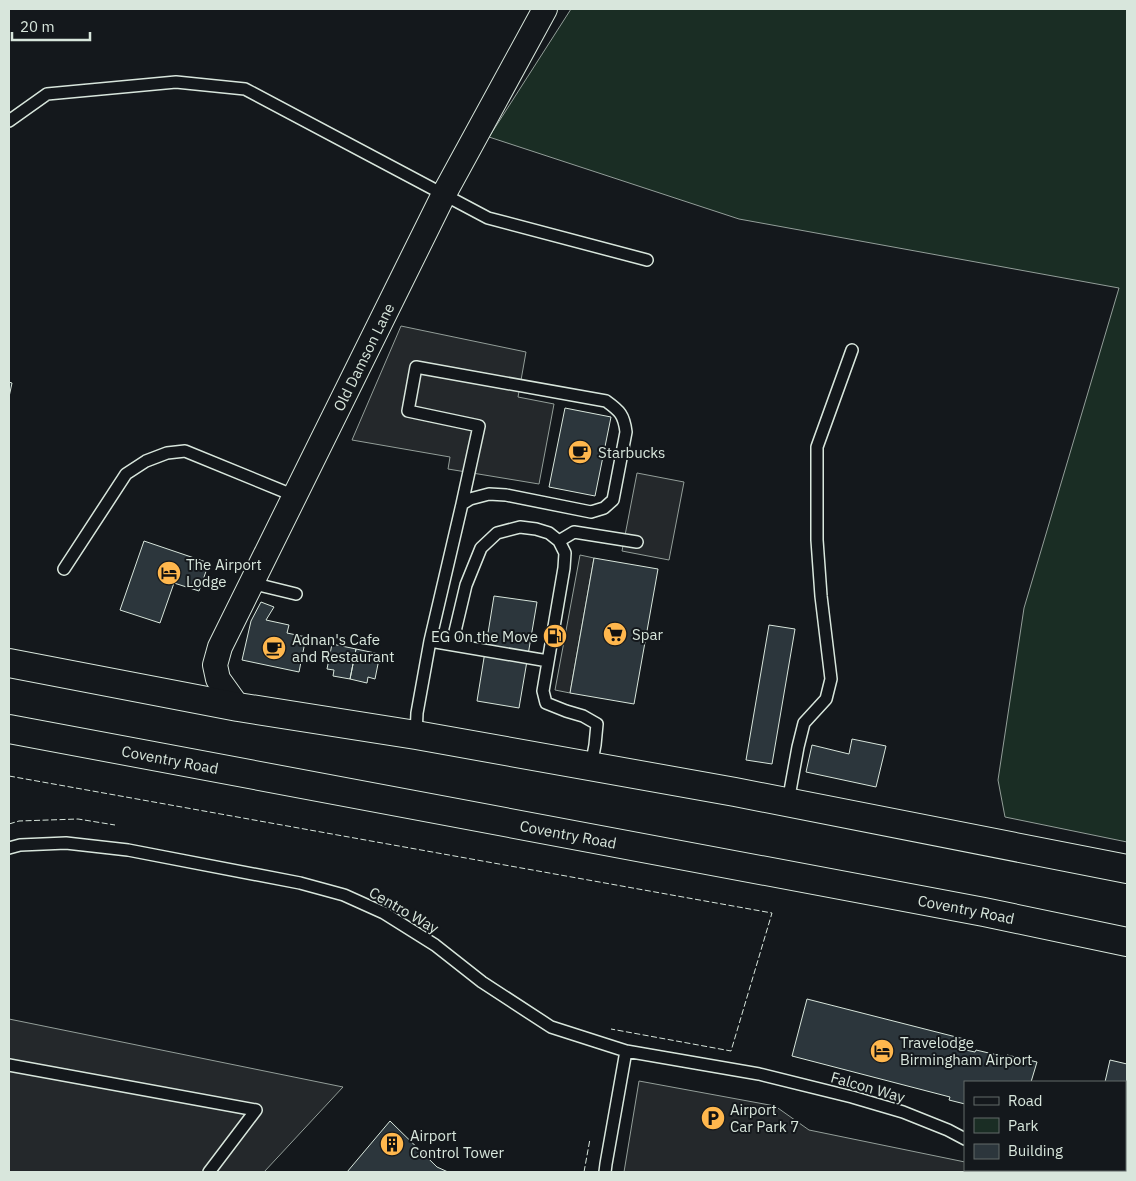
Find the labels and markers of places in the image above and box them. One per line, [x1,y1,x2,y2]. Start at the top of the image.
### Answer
cafe icon: Starbucks [567,439,593,465]
place label: Starbucks [598,443,665,462]
place label: The Airport Lodge [186,555,262,591]
hotel icon: The Airport Lodge [156,560,182,586]
supermarket icon: Spar [602,621,628,647]
fuel station icon: EG On the Move [542,623,568,649]
place label: Spar [632,625,663,644]
place label: EG On the Move [431,627,538,646]
place label: Adnan's Cafe and Restaurant [292,630,395,666]
cafe icon: Adnan's Cafe and Restaurant [261,635,287,661]
place label: Travelodge Birmingham Airport [900,1033,1032,1069]
hotel icon: Travelodge Birmingham Airport [869,1038,895,1064]
place label: Airport Car Park 7 [730,1100,799,1136]
parking icon: Airport Car Park 7 [700,1105,726,1131]
place label: Airport Control Tower [410,1126,505,1162]
building icon: Airport Control Tower [379,1131,405,1157]

